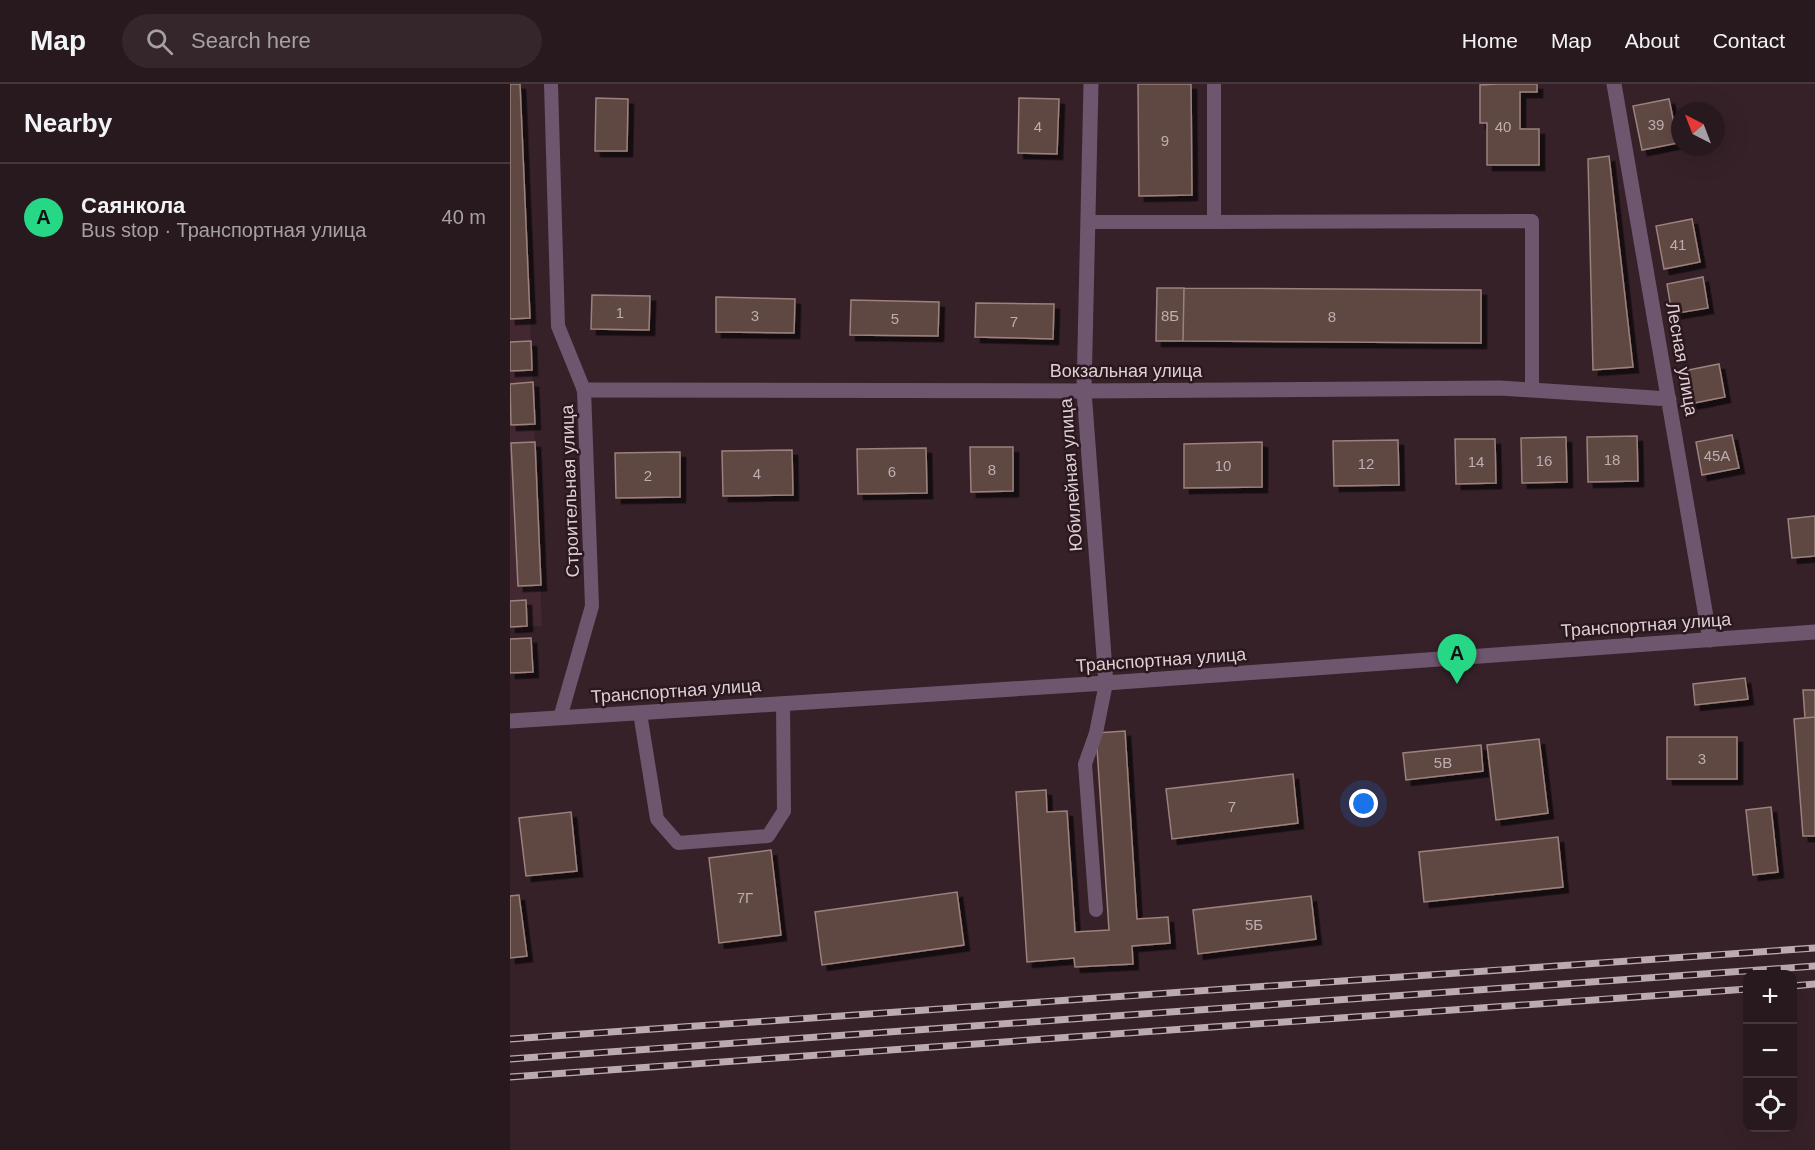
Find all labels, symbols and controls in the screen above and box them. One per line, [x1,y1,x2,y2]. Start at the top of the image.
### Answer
search box [122,14,542,68]
text: Map [30,25,86,56]
icon: search [143,25,176,58]
text: Search here [191,28,311,53]
text: Home [1462,29,1518,52]
text: Map [1551,29,1592,52]
text: About [1625,29,1680,52]
text: Contact [1713,29,1785,52]
north arrow [1671,102,1725,156]
text: Nearby [24,108,112,138]
house number: 39 [1648,116,1664,133]
house number: 4 [1034,118,1042,135]
house number: 40 [1495,118,1511,135]
house number: 9 [1161,132,1169,149]
text: Саянкола [81,193,185,218]
text: A [36,206,51,228]
text: 40 m [442,206,486,228]
text: Bus stop · Транспортная улица [81,219,366,241]
house number: 41 [1670,236,1686,253]
street label: Лесная улица [1662,301,1702,418]
house number: 1 [616,304,624,321]
house number: 3 [751,307,759,324]
house number: 8Б [1161,307,1179,324]
house number: 8 [1328,308,1336,325]
house number: 5 [891,310,899,327]
house number: 7 [1010,313,1018,330]
street label: Вокзальная улица [1050,361,1203,381]
street label: Юбилейная улица [1056,397,1086,552]
street label: Строительная улица [557,403,583,578]
house number: 45А [1704,447,1730,464]
house number: 18 [1604,451,1620,468]
house number: 16 [1536,452,1552,469]
house number: 14 [1468,453,1484,470]
house number: 12 [1358,455,1374,472]
house number: 10 [1215,457,1231,474]
house number: 8 [988,461,996,478]
house number: 6 [888,463,896,480]
house number: 4 [753,465,761,482]
house number: 2 [644,467,652,484]
street label: Транспортная улица [1560,609,1733,641]
pin: A [1438,634,1476,684]
street label: Транспортная улица [1075,644,1248,676]
street label: Транспортная улица [590,675,763,707]
house number: 3 [1698,750,1706,767]
house number: 5В [1434,754,1452,771]
your location [1349,789,1378,818]
house number: 7 [1228,798,1236,815]
house number: 7Г [737,889,753,906]
house number: 5Б [1245,916,1263,933]
map controls [1743,970,1797,1132]
button: + [1743,970,1797,1024]
button: − [1743,1024,1797,1078]
button: locate [1743,1078,1797,1132]

